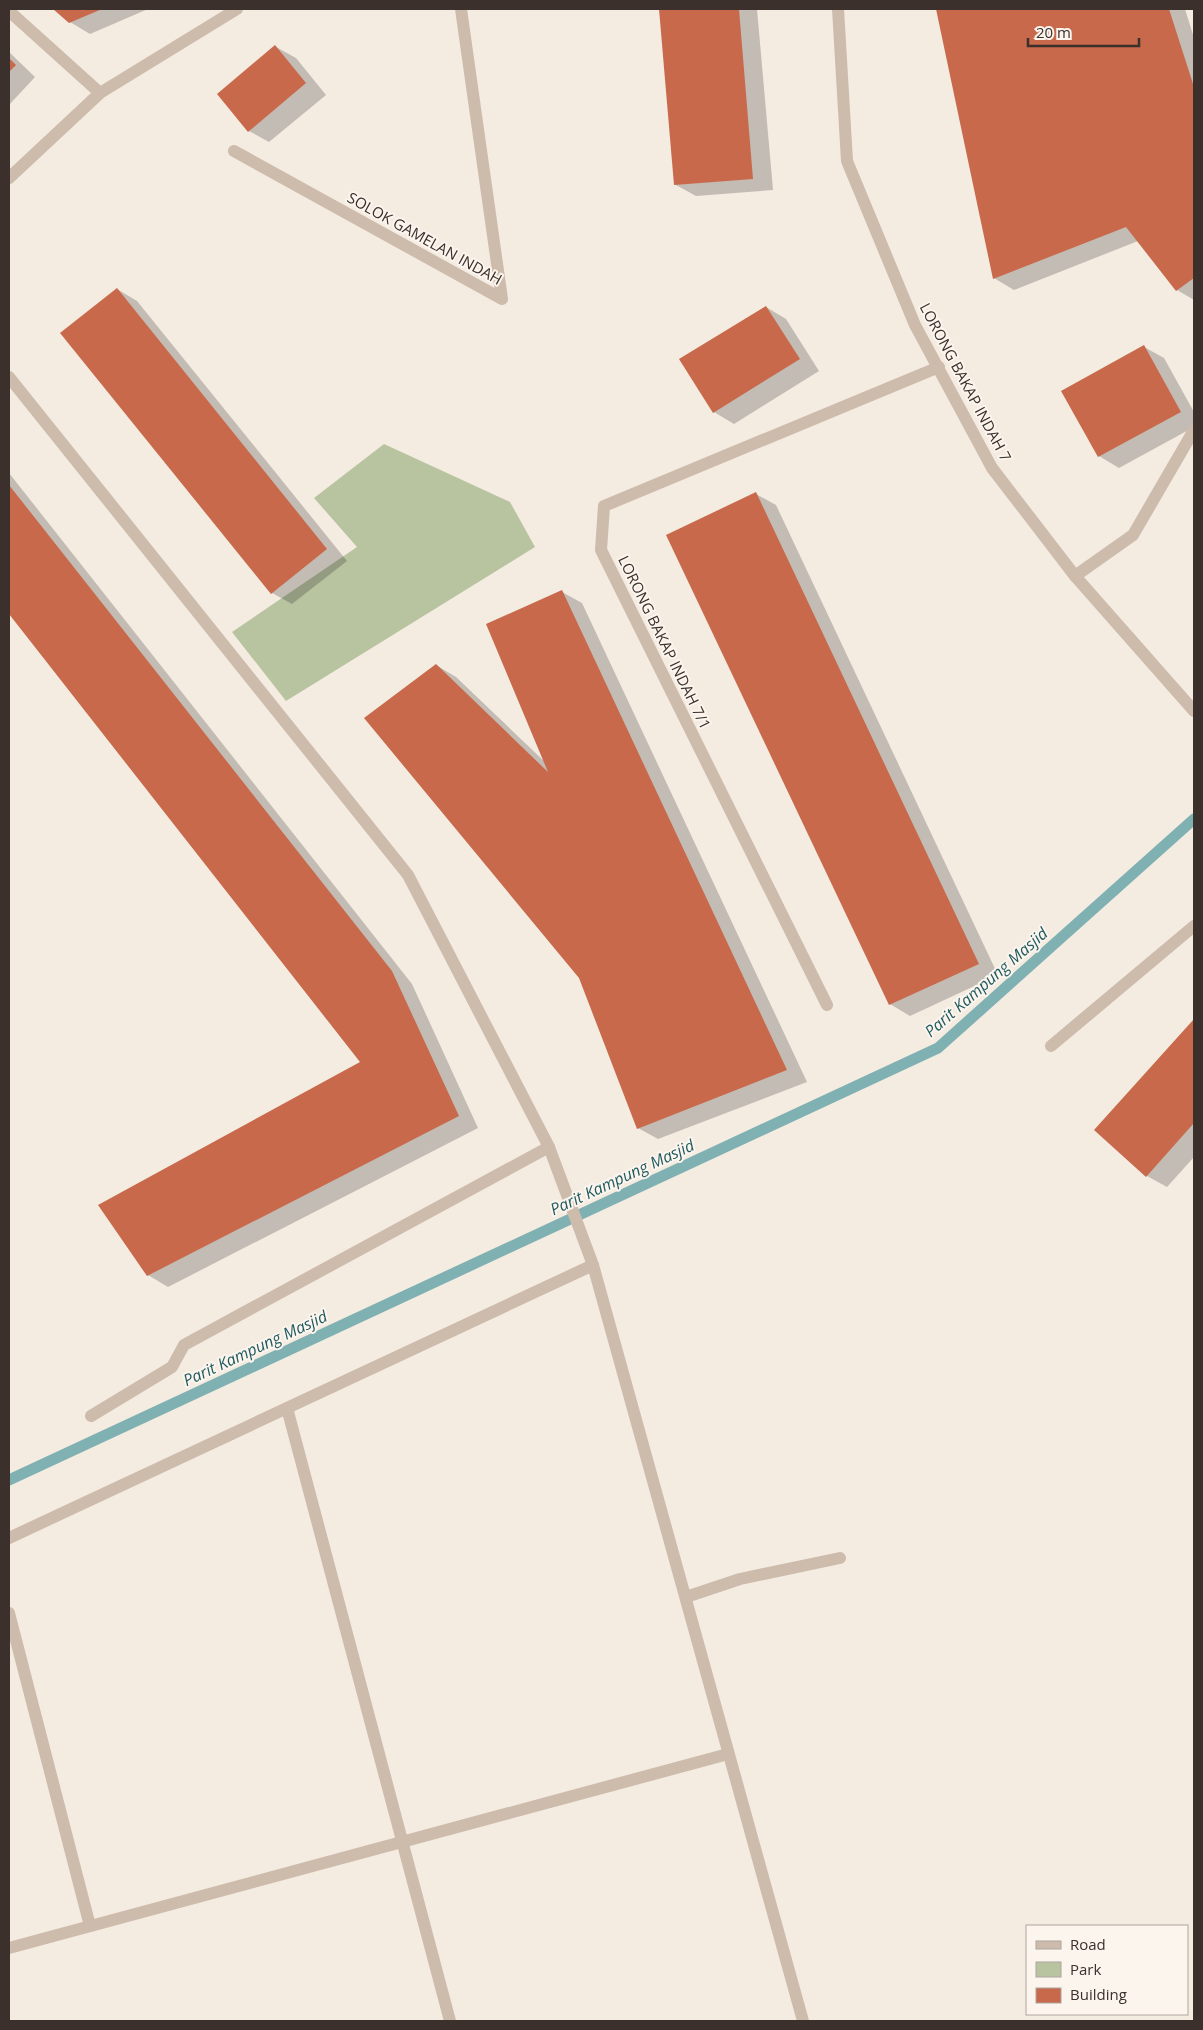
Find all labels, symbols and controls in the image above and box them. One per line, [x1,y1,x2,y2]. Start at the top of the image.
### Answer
scale bar [1028,15,1139,47]
text: 20 m [1036,22,1071,42]
street label: SOLOK GAMELAN INDAH [344,187,506,289]
street label: LORONG BAKAP INDAH 7 [916,299,1016,465]
street label: LORONG BAKAP INDAH 7/1 [614,552,716,732]
water label: Parit Kampung Masjid [920,922,1053,1042]
water label: Parit Kampung Masjid [546,1134,698,1220]
water label: Parit Kampung Masjid [179,1305,331,1391]
legend [1026,1925,1188,2015]
text: Road [1070,1934,1106,1954]
text: Park [1070,1959,1101,1979]
text: Building [1070,1984,1127,2004]

